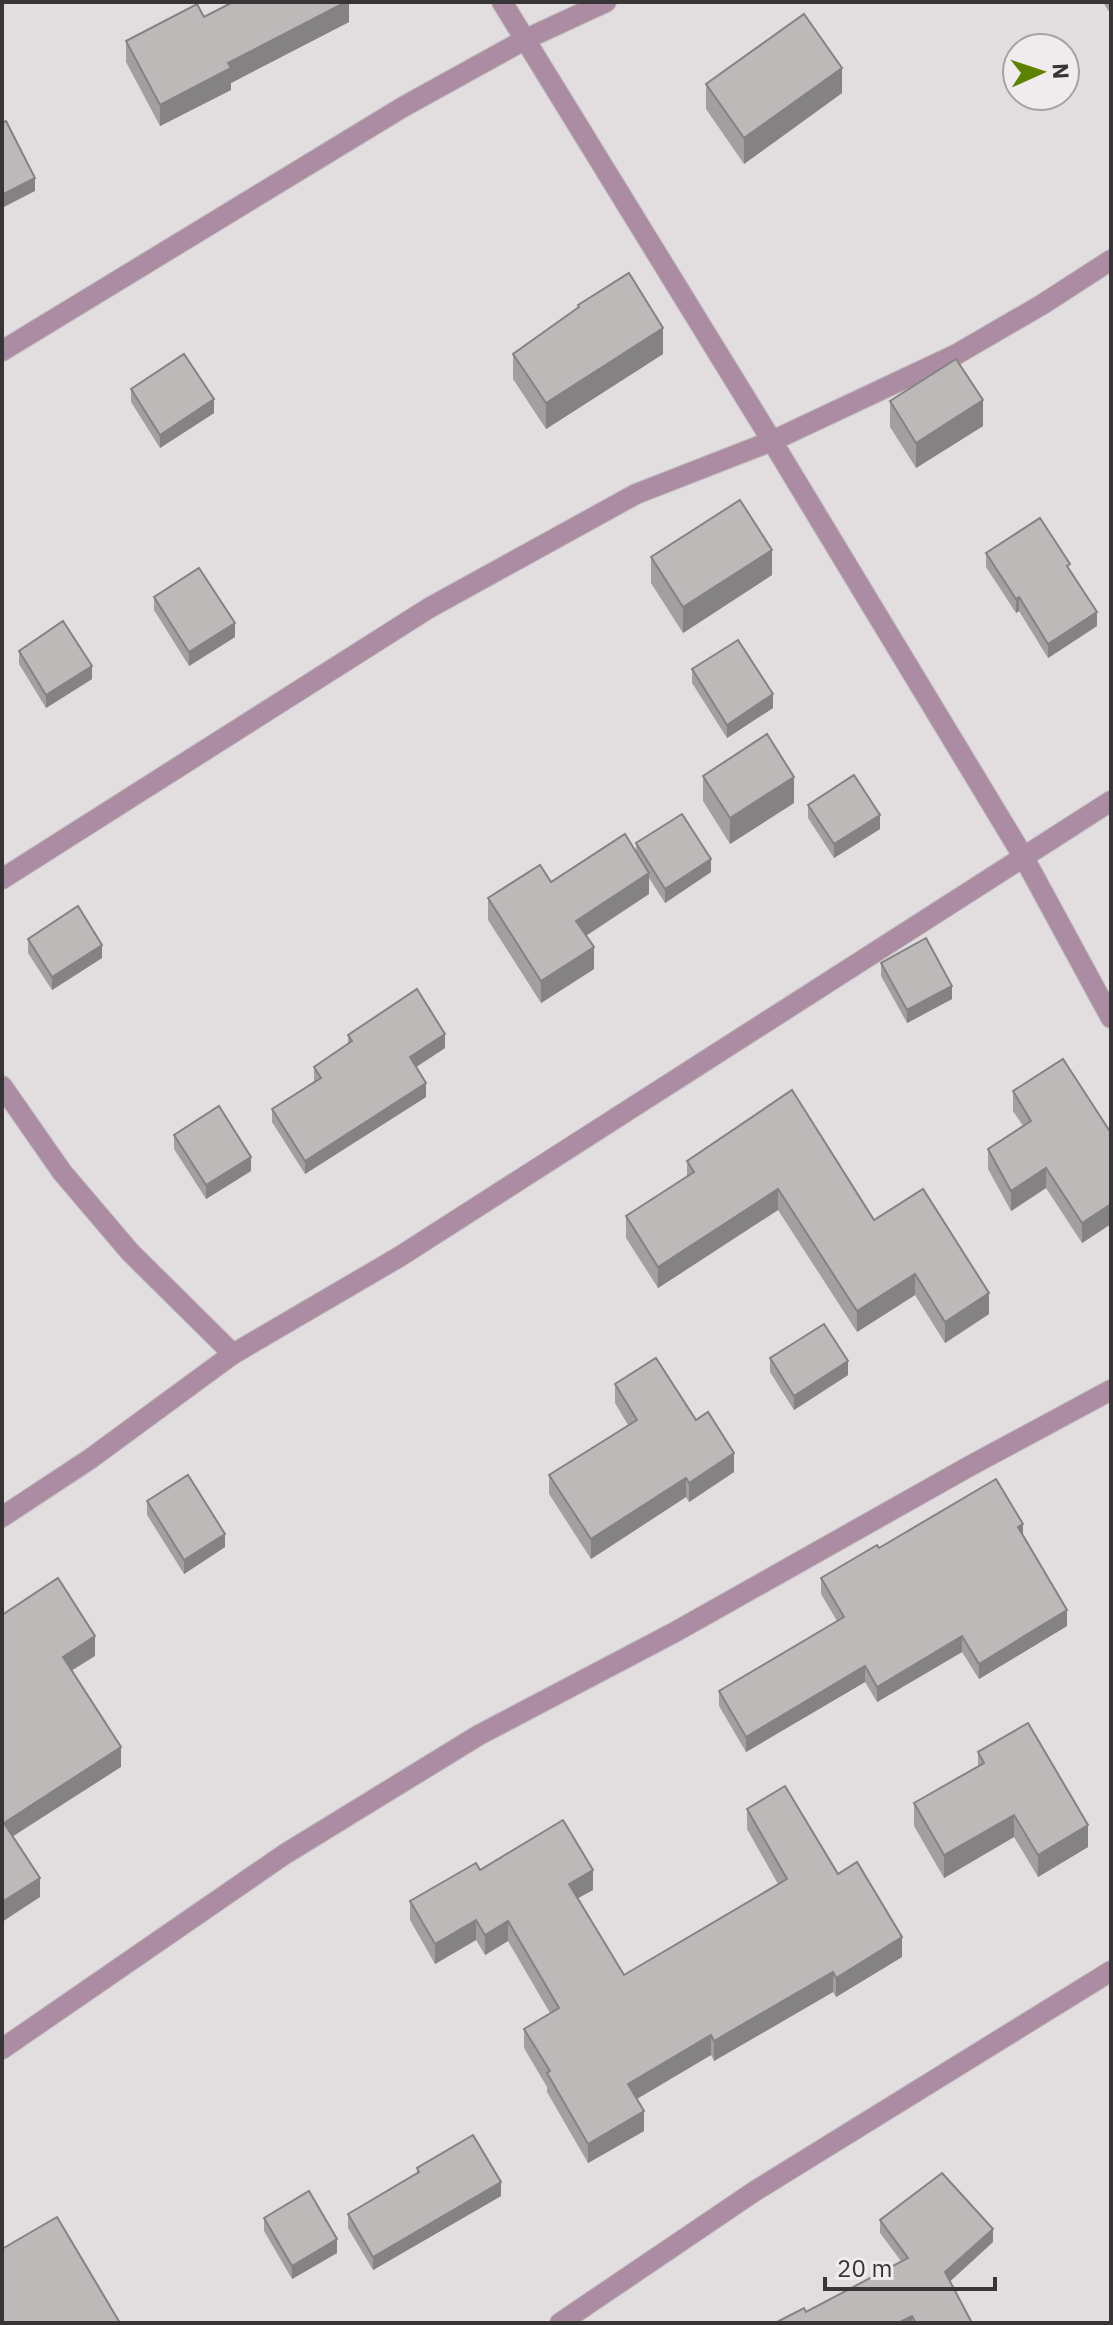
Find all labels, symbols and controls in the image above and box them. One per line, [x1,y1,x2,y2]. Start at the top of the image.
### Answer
north arrow [1001,32,1081,112]
text: N [1047,62,1076,80]
scale bar [825,2241,995,2291]
text: 20 m [837,2252,892,2284]

